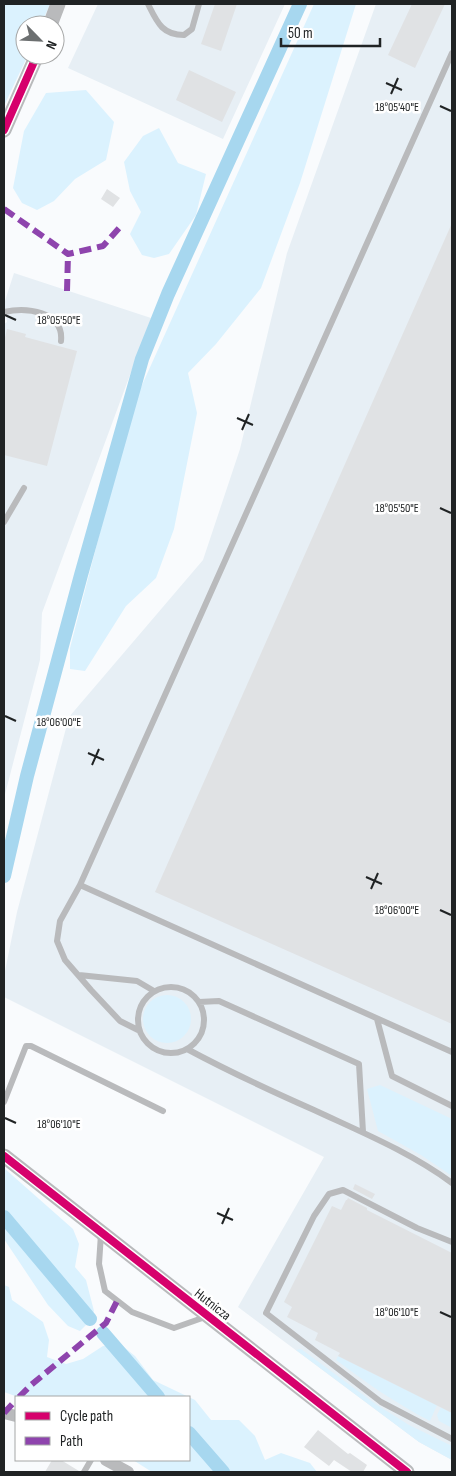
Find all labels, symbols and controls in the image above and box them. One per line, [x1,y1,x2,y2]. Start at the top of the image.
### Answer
north arrow [15,15,65,65]
scale bar [281,15,380,47]
text: 50 m [288,24,313,43]
text: N [42,38,61,52]
text: 18°05'40"E [375,100,419,115]
text: 18°05'50"E [37,313,81,328]
text: 18°05'50"E [375,501,419,516]
text: 18°06'00"E [37,715,81,730]
text: 18°06'00"E [375,903,419,918]
text: 18°06'10"E [37,1117,81,1132]
street label: Hutnicza [191,1285,234,1324]
text: 18°06'10"E [375,1305,419,1320]
legend [15,1396,190,1461]
text: Cycle path [60,1407,113,1426]
text: Path [60,1432,83,1451]

